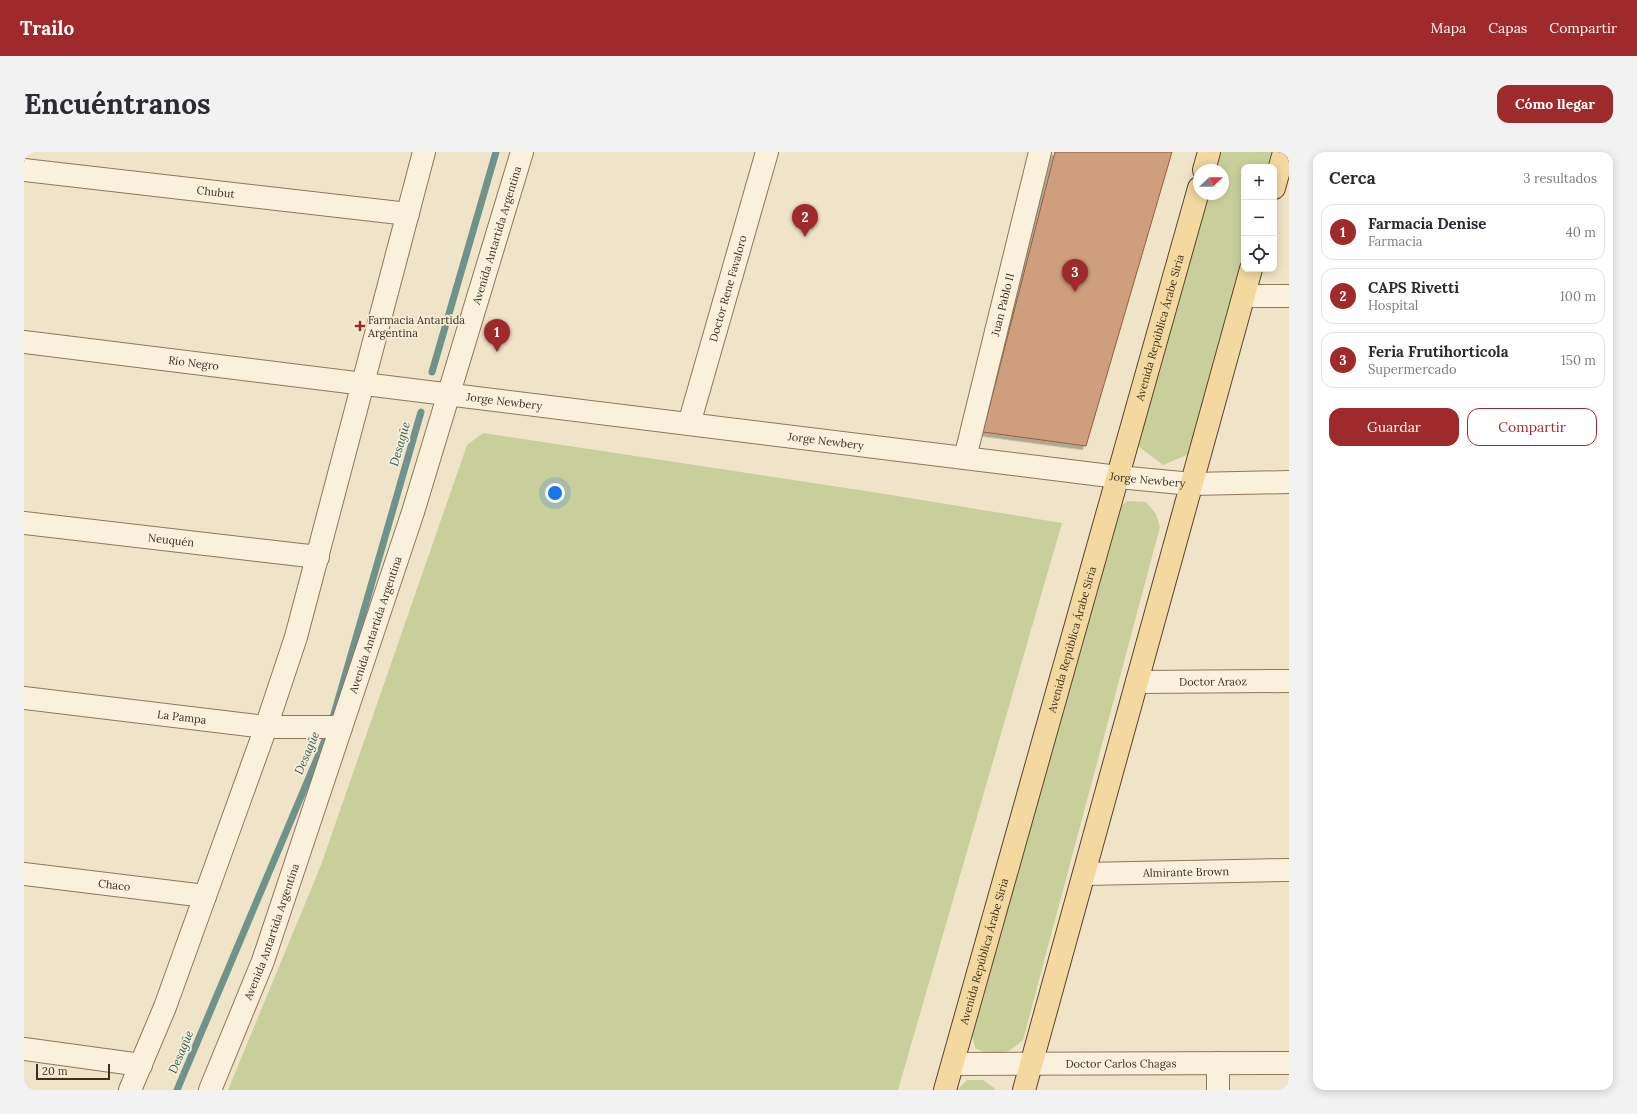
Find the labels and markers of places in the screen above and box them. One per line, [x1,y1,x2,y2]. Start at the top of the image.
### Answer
pin: 2 [792,204,818,237]
pin: 3 [1062,259,1088,292]
place label: Farmacia Antartida Argentina [367,313,465,340]
pin: 1 [484,319,510,352]
marker: Farmacia Antartida Argentina [355,321,365,331]

